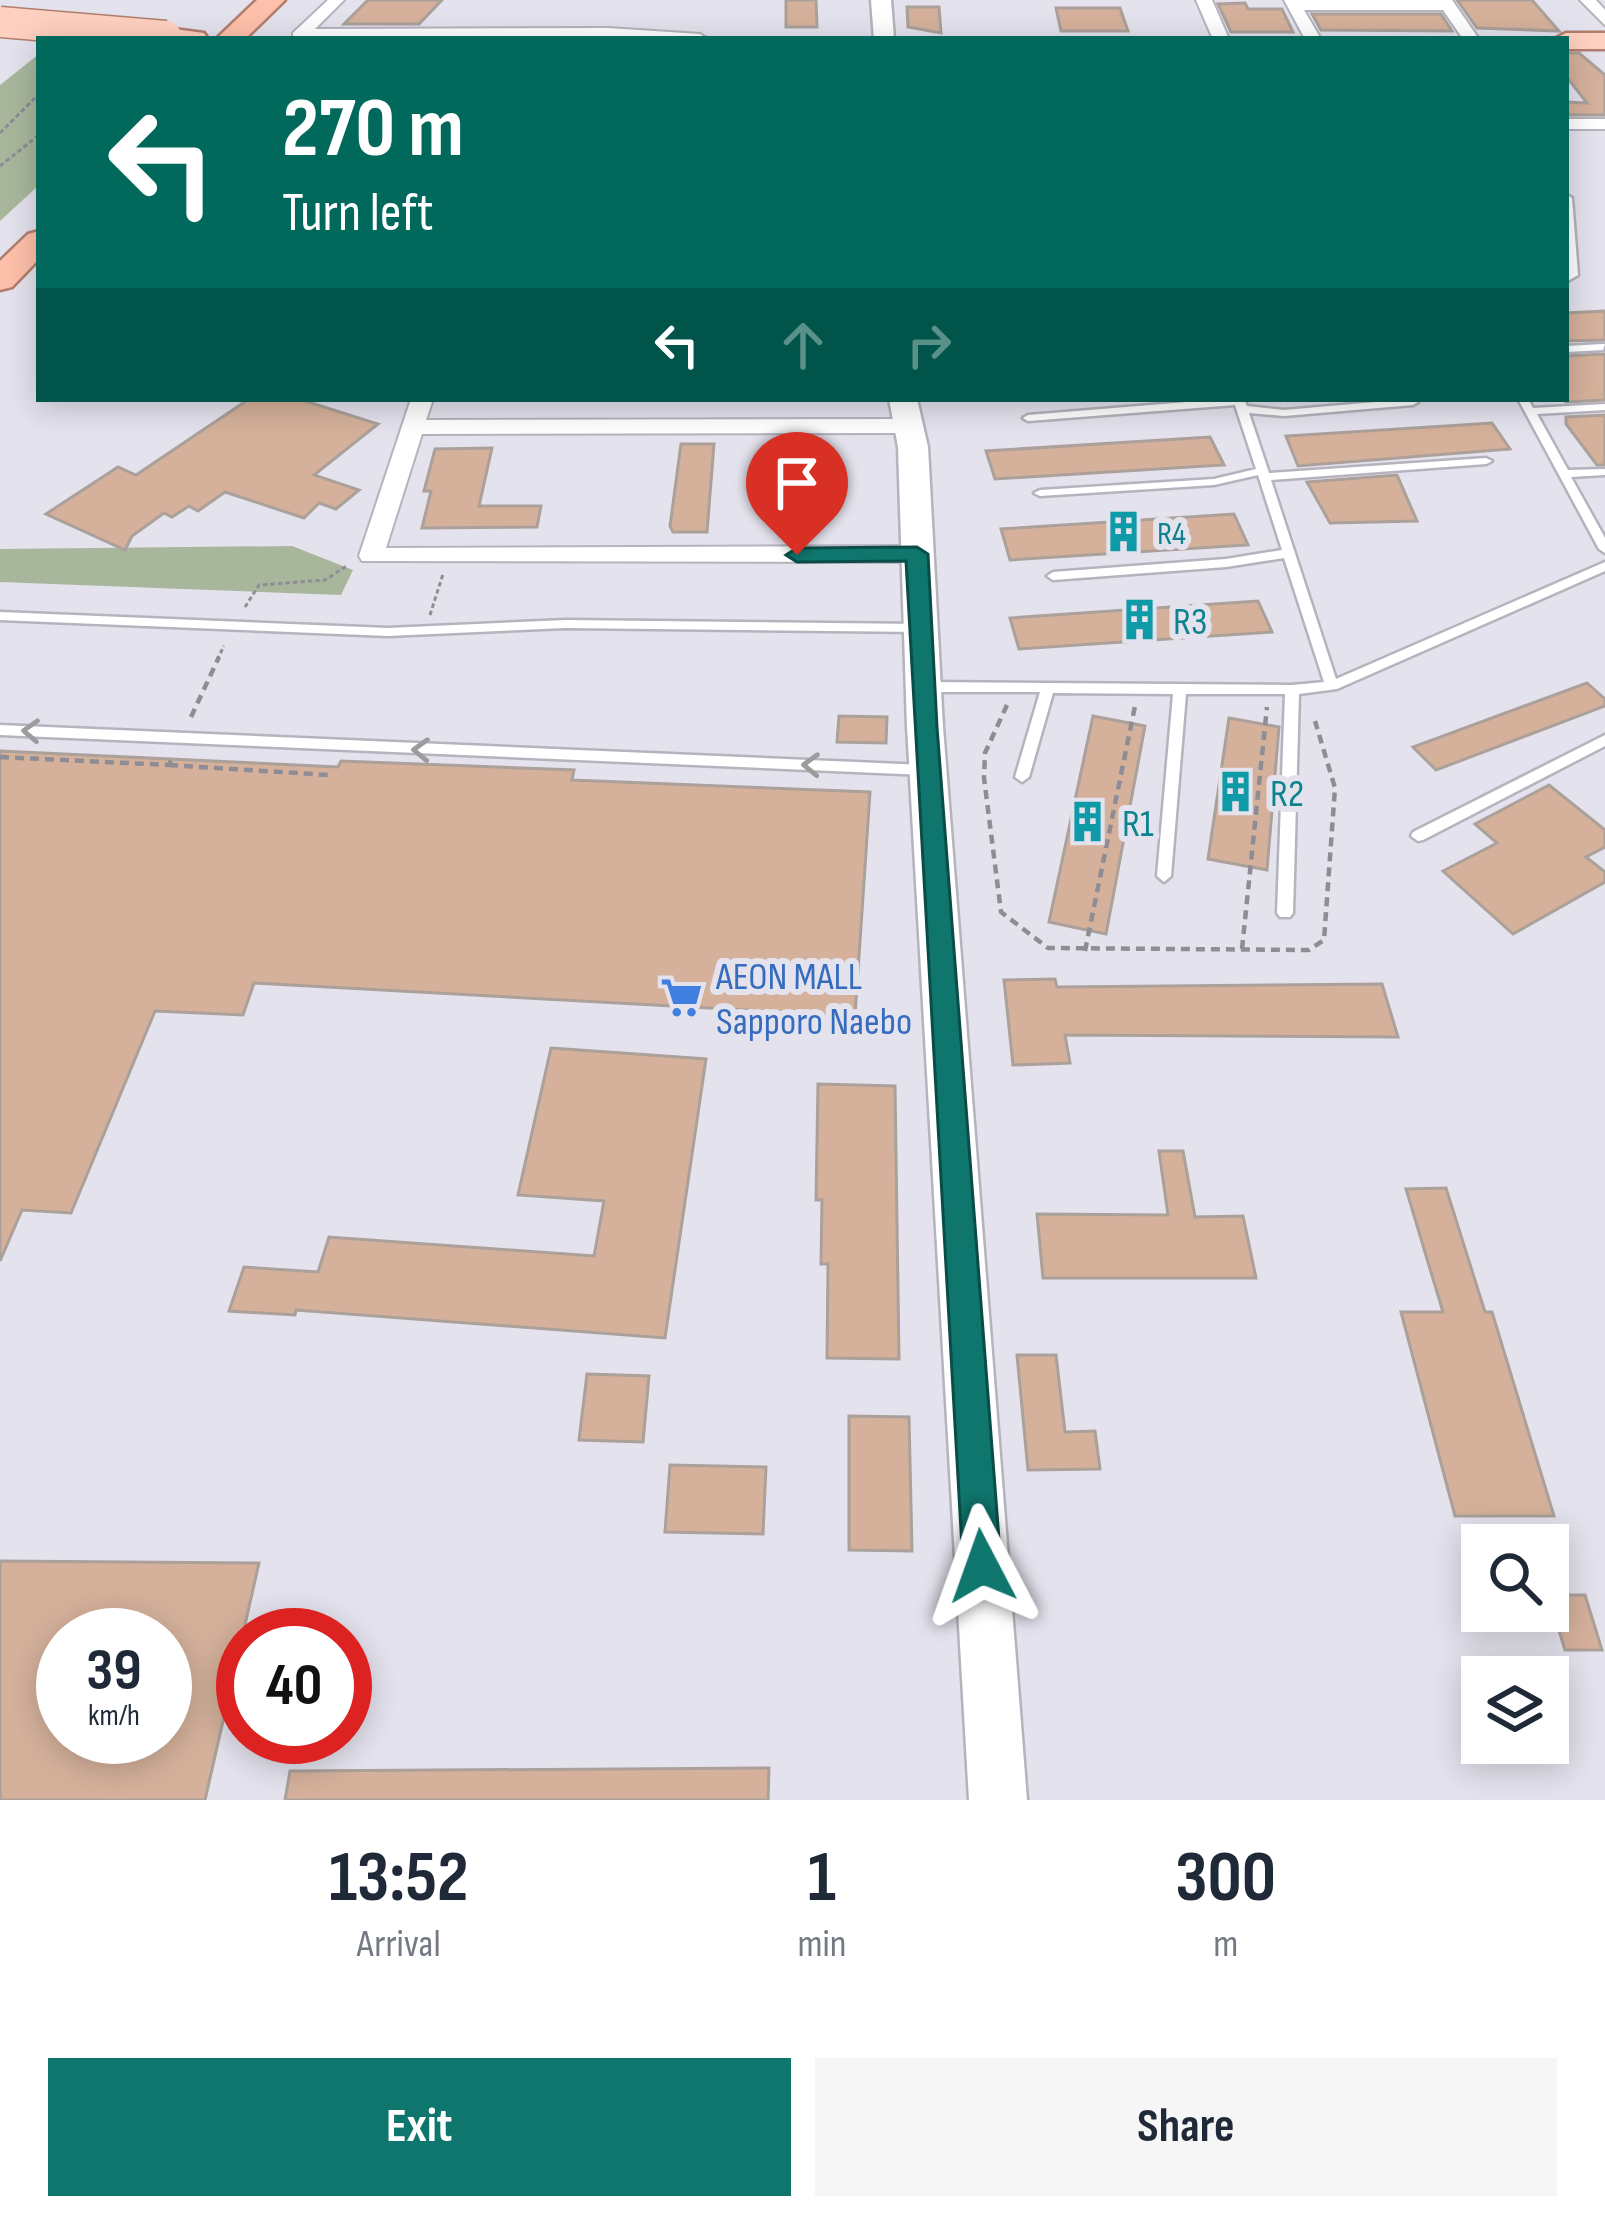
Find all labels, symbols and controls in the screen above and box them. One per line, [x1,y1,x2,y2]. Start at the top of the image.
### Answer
text: 270 m [282,79,464,180]
icon: left [84,84,240,240]
text: Turn left [282,181,434,246]
icon: left [644,312,710,378]
icon: ahead [770,312,836,378]
icon: right [896,312,962,378]
pin [746,432,848,555]
icon: arrive [764,450,830,516]
building icon: R4 [1100,509,1146,555]
place label: R4 [1157,514,1186,554]
building icon: R3 [1116,597,1162,643]
place label: R3 [1173,599,1207,646]
one-way arrow [21,718,40,744]
one-way arrow [411,737,430,763]
one-way arrow [801,753,820,779]
building icon: R2 [1213,769,1259,815]
place label: R2 [1270,771,1304,818]
building icon: R1 [1065,799,1111,845]
place label: R1 [1122,801,1154,848]
place label: AEON MALL Sapporo Naebo [715,954,912,1046]
supermarket icon: AEON MALL Sapporo Naebo [659,974,705,1020]
position arrow [919,1503,1045,1629]
map controls [1461,1524,1569,1764]
button: search [1461,1524,1569,1632]
speed limit sign: 40 [216,1608,372,1764]
text: 39 [86,1635,142,1707]
button: layers [1461,1656,1569,1764]
text: km/h [88,1698,140,1734]
text: 13:52 [329,1835,469,1922]
text: 1 [808,1835,836,1922]
text: 300 [1175,1835,1276,1922]
text: Arrival [357,1921,441,1968]
text: min [797,1921,846,1968]
text: m [1213,1921,1238,1968]
button: Exit [48,2058,791,2196]
button: Share [815,2058,1557,2196]

